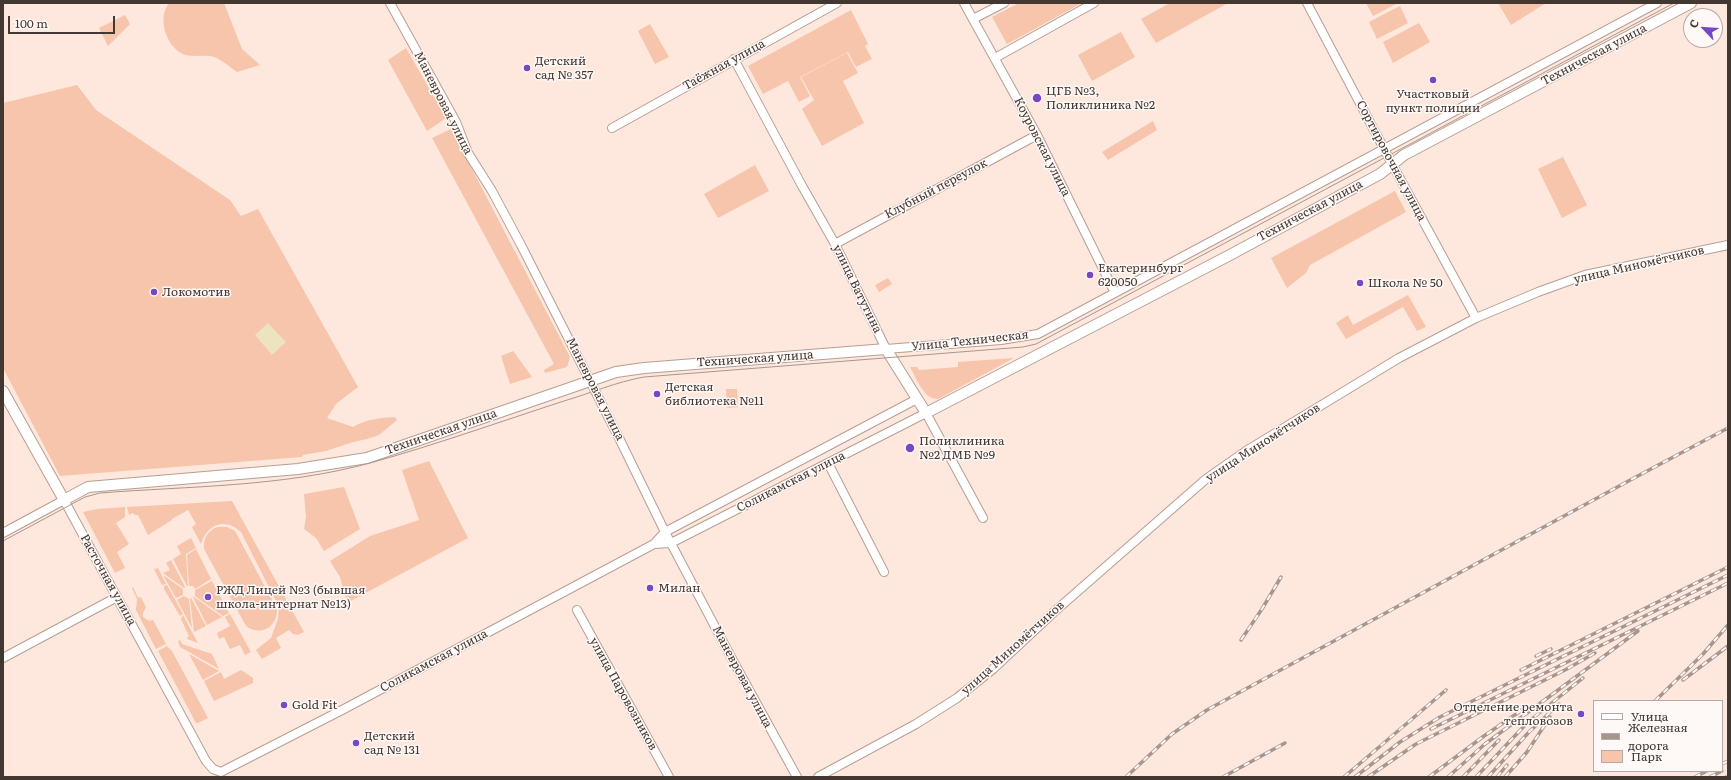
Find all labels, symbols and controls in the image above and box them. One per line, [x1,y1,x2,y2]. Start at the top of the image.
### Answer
scale bar [10,8,117,34]
north arrow [1683,8,1723,48]
text: 100 m [15,14,48,32]
text: С [1684,16,1702,30]
street label: Техническая улица [1539,21,1649,89]
street label: Таёжная улица [680,36,768,94]
street label: Маневровая улица [411,49,475,157]
place label: Детский сад № 357 [535,54,593,82]
marker: Детский сад № 357 [522,63,532,73]
marker: Участковый пункт полиции [1428,75,1438,85]
place label: ЦГБ №3, Поликлиника №2 [1046,84,1155,112]
place label: Участковый пункт полиции [1386,87,1480,115]
marker: ЦГБ №3, Поликлиника №2 [1031,92,1043,104]
street label: Коуровская улица [1011,95,1073,199]
street label: Сортировочная улица [1353,98,1429,224]
street label: Клубный переулок [882,156,990,222]
street label: Техническая улица [1255,177,1365,245]
street label: улица Ватутина [829,242,885,336]
street label: улица Миномётчиков [1572,243,1706,287]
place label: Екатеринбург 620050 [1098,261,1183,289]
marker: Екатеринбург 620050 [1085,270,1095,280]
place label: Школа № 50 [1368,276,1443,290]
marker: Школа № 50 [1355,278,1365,288]
place label: Локомотив [162,285,230,299]
marker: Локомотив [149,287,159,297]
street label: Улица Техническая [911,328,1029,354]
street label: Маневровая улица [563,335,627,443]
street label: Техническая улица [696,348,814,370]
place label: Детская библиотека №11 [665,380,764,408]
marker: Детская библиотека №11 [652,389,662,399]
street label: улица Миномётчиков [1203,401,1323,485]
street label: Техническая улица [383,406,499,458]
place label: Поликлиника №2 ДМБ №9 [919,434,1004,462]
marker: Поликлиника №2 ДМБ №9 [904,442,916,454]
street label: Соликамская улица [734,448,848,516]
street label: Расточная улица [77,532,139,628]
place label: Милан [658,581,700,595]
place label: РЖД Лицей №3 (бывшая школа-интернат №13) [216,583,365,611]
marker: Милан [645,583,655,593]
marker: РЖД Лицей №3 (бывшая школа-интернат №13) [203,592,213,602]
street label: улица Миномётчиков [959,598,1067,698]
street label: Маневровая улица [709,623,775,731]
street label: Соликамская улица [378,627,490,695]
street label: улица Паровозников [586,635,660,753]
place label: Gold Fit [292,698,337,712]
marker: Gold Fit [279,700,289,710]
place label: Отделение ремонта тепловозов [1454,700,1573,728]
legend [1593,700,1723,772]
text: Улица [1631,707,1668,725]
marker: Отделение ремонта тепловозов [1576,709,1586,719]
text: Железная дорога [1628,718,1688,754]
place label: Детский сад № 131 [364,729,420,757]
marker: Детский сад № 131 [351,738,361,748]
text: Парк [1631,747,1662,765]

